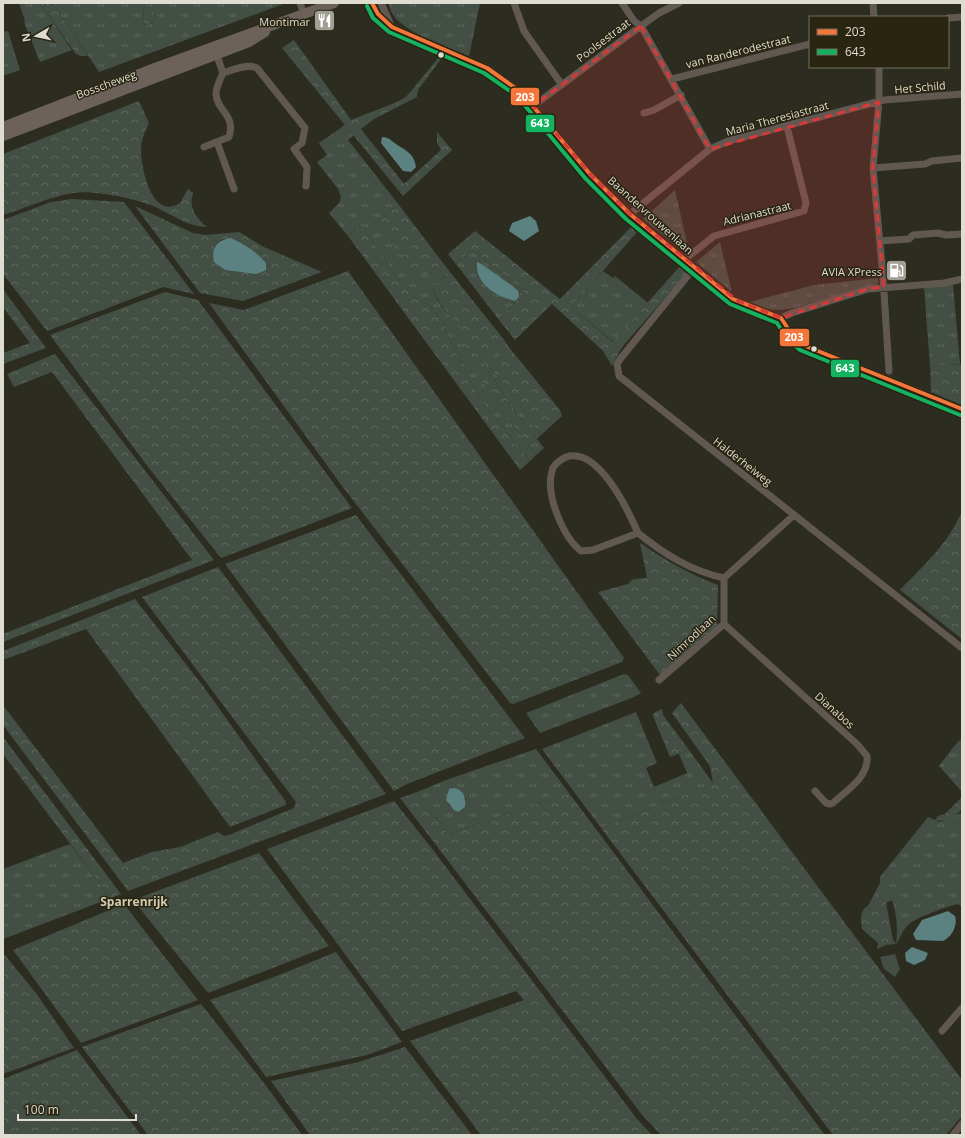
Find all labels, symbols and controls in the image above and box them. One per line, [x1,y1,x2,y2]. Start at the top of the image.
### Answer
restaurant icon: Montimar [312,8,338,34]
place label: Montimar [259,14,311,29]
street label: Poolsestraat [573,15,633,65]
north arrow [16,16,56,56]
legend [809,16,949,68]
text: 203 [845,23,866,40]
street label: van Randerodestraat [684,31,792,71]
text: N [18,32,34,43]
text: 643 [845,43,866,60]
unlabelled marker [436,50,446,60]
street label: Bosscheweg [74,66,138,102]
street label: Het Schild [894,77,946,97]
line badge: 203 [510,87,540,106]
text: 203 [516,89,534,104]
street label: Maria Theresiastraat [724,97,830,139]
line badge: 643 [525,114,555,133]
text: 643 [531,115,549,130]
street label: Baandervrouwenlaan [605,173,697,257]
street label: Adrianastraat [721,197,793,229]
fuel station icon: AVIA XPress [884,258,910,284]
place label: AVIA XPress [821,264,882,279]
line badge: 203 [779,328,810,347]
text: 203 [785,329,803,344]
unlabelled marker [809,344,819,354]
line badge: 643 [830,359,860,378]
text: 643 [836,360,854,375]
street label: Halderheiweg [710,433,776,489]
street label: Nimrodlaan [664,611,718,663]
street label: Dianabos [812,688,858,732]
district label: Sparrenrijk [100,893,168,910]
scale bar [18,1096,136,1122]
text: 100 m [24,1101,59,1118]

